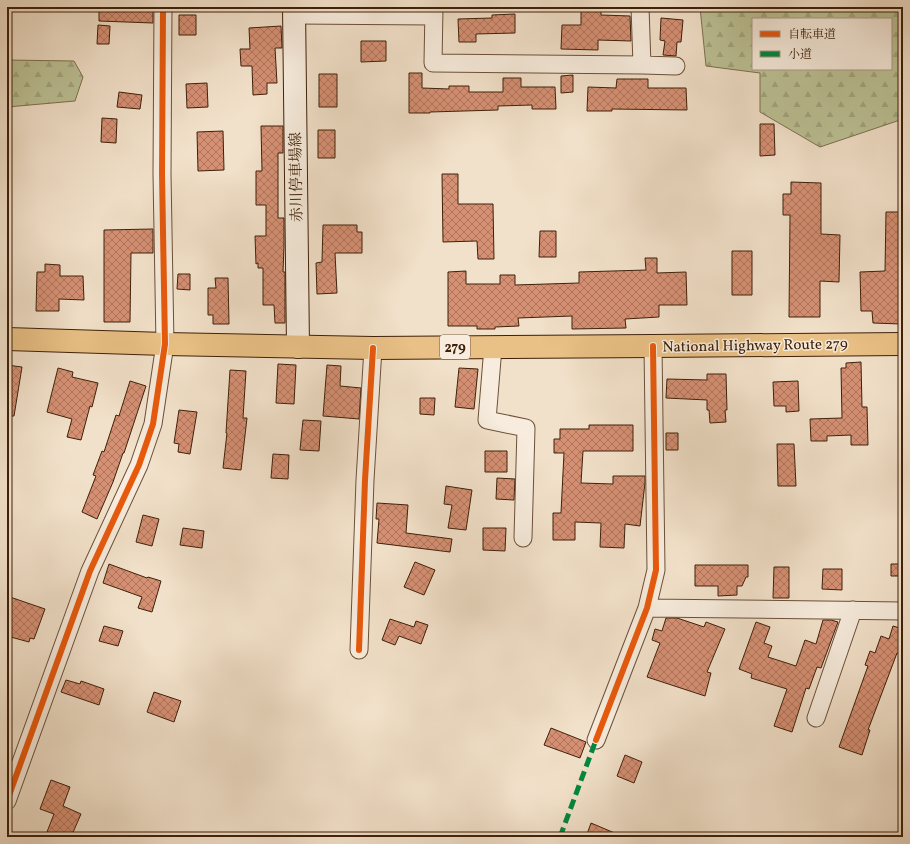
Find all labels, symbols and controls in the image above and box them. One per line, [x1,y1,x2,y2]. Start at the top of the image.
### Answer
legend [752,18,892,70]
text: 自転車道 [788,27,836,43]
text: 小道 [788,47,812,63]
street label: 赤川停車場線 [286,132,309,222]
street label: National Highway Route 279 [662,334,848,359]
road number: 279 [440,335,470,359]

